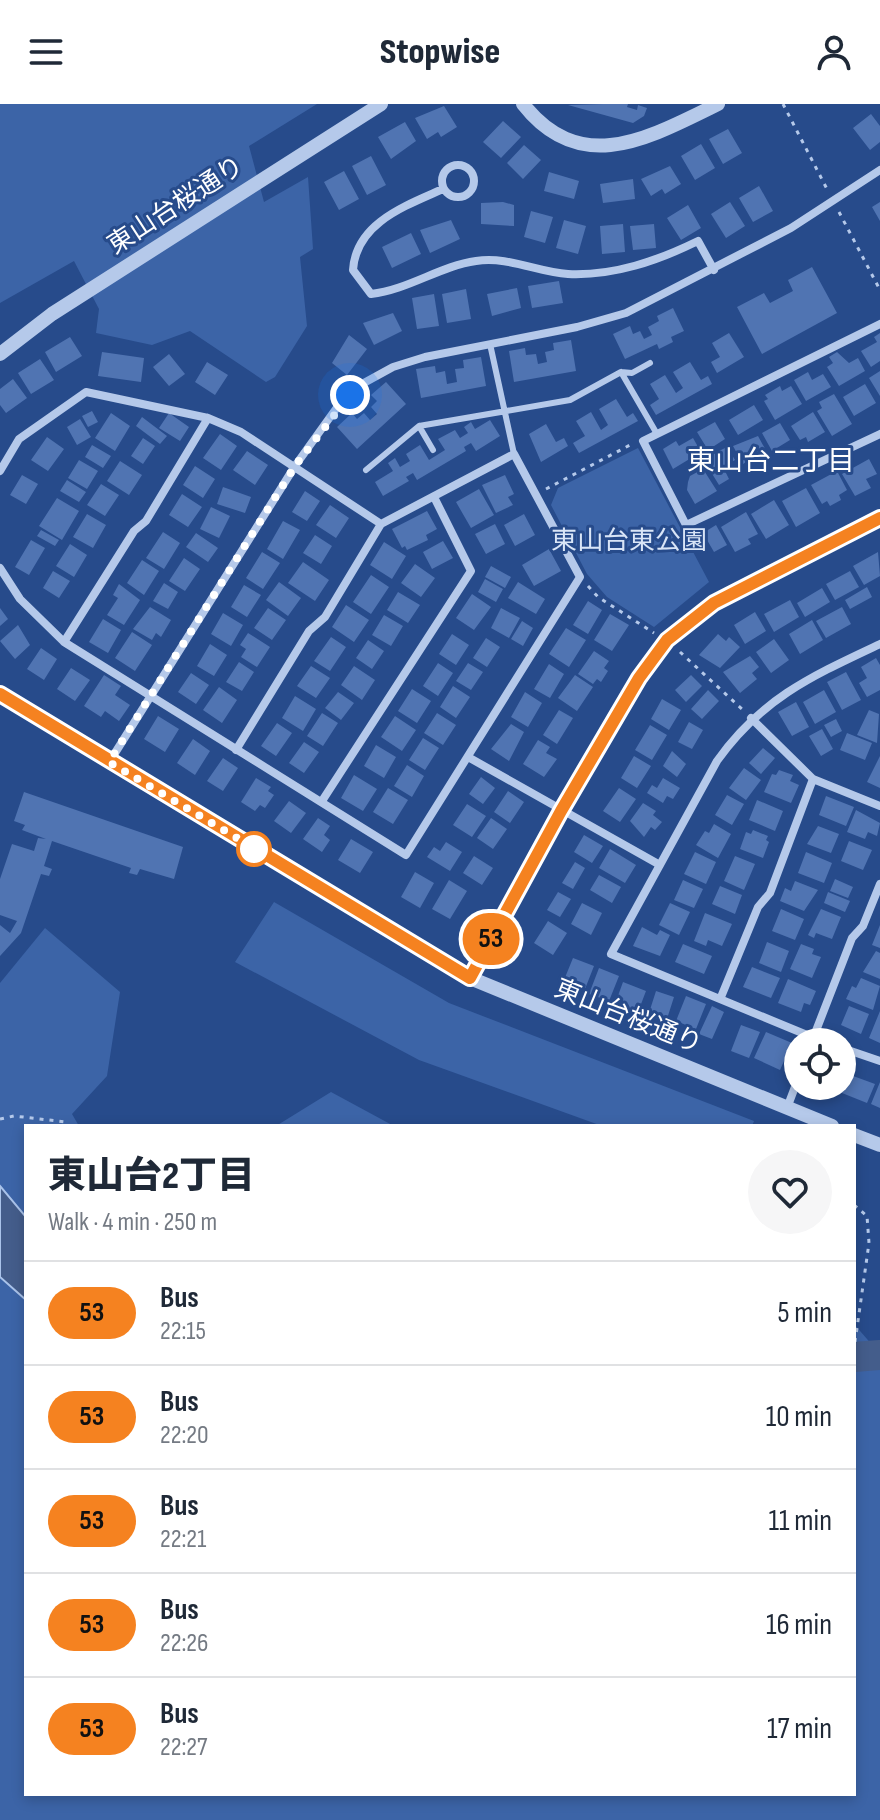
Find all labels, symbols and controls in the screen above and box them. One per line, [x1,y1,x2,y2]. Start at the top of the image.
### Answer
icon: menu [24,30,68,74]
icon: person [812,30,856,74]
text: Stopwise [380,31,500,74]
street label: 東山台桜通り [102,151,250,261]
your location [330,375,370,415]
district label: 東山台二丁目 [687,445,855,478]
park label: 東山台東公園 [551,526,707,557]
unlabelled marker [237,832,271,866]
line badge: 53 [455,913,527,965]
text: 53 [479,922,503,955]
street label: 東山台桜通り [550,973,706,1061]
map controls [784,1028,856,1100]
button: locate [784,1028,856,1100]
button: heart [748,1150,832,1234]
text: 東山台2丁目 [48,1154,255,1199]
text: Walk · 4 min · 250 m [48,1207,217,1238]
text: Bus [160,1280,199,1316]
text: 5 min [778,1295,832,1331]
text: 53 [80,1296,104,1329]
text: 22:15 [160,1316,206,1347]
text: Bus [160,1384,199,1420]
text: 10 min [766,1399,832,1435]
text: 53 [80,1400,104,1433]
text: 22:20 [160,1420,209,1451]
text: Bus [160,1488,199,1524]
text: 11 min [769,1503,832,1539]
text: 53 [80,1504,104,1537]
text: 22:21 [160,1524,206,1555]
text: Bus [160,1592,199,1628]
text: 16 min [766,1607,832,1643]
text: 53 [80,1608,104,1641]
text: 22:26 [160,1628,208,1659]
text: Bus [160,1696,199,1732]
text: 17 min [767,1711,832,1747]
text: 53 [80,1712,104,1745]
text: 22:27 [160,1732,208,1763]

